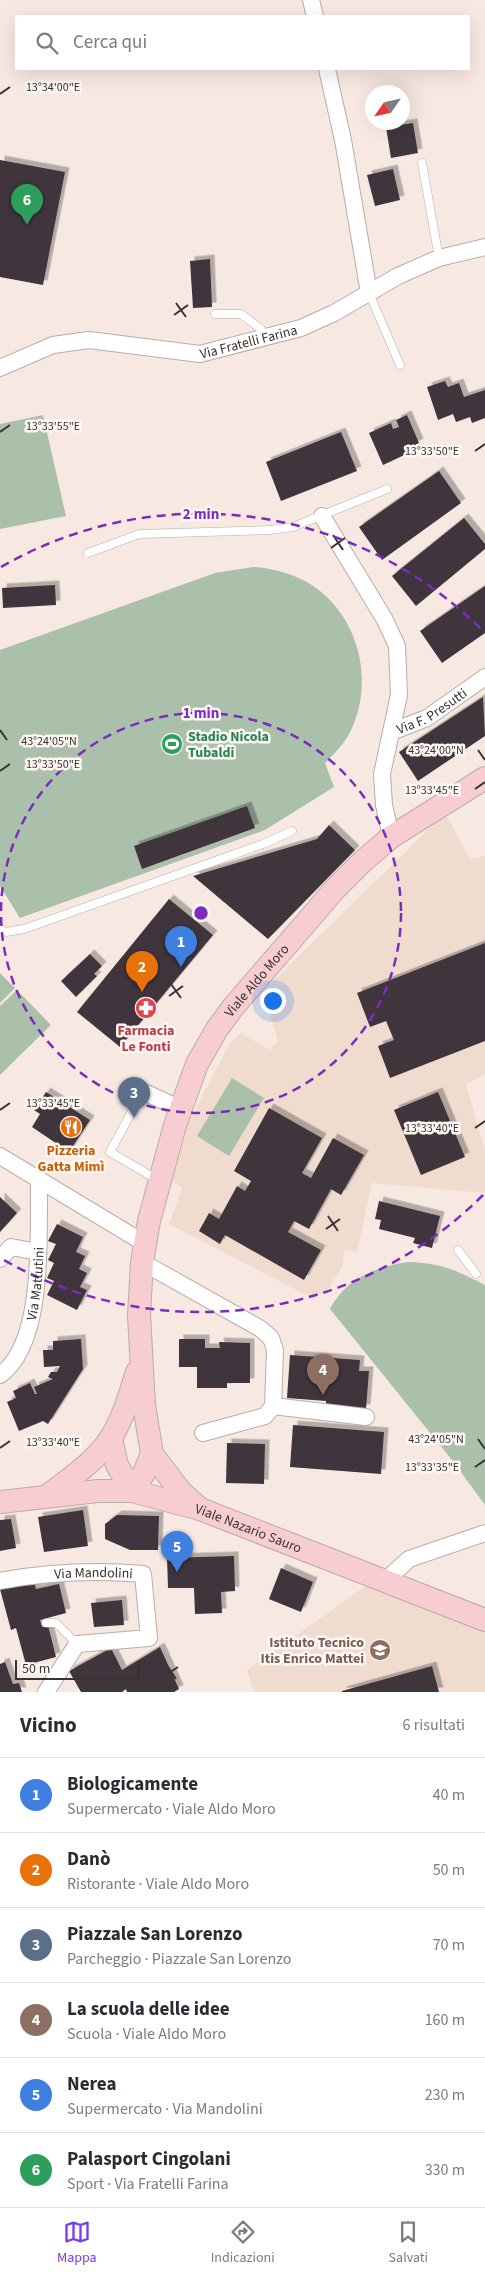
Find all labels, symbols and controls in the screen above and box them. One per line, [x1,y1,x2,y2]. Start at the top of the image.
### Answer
search box [15,15,470,70]
icon: search [33,29,61,57]
text: Cerca qui [73,29,147,56]
text: 13°34'00"E [26,79,80,96]
north arrow [365,85,410,130]
pin: 6 [11,184,43,225]
street label: Via Fratelli Farina [198,320,300,365]
text: 13°33'55"E [26,418,80,435]
text: 13°33'50"E [405,443,459,460]
text: 2 min [183,504,219,525]
street label: Via F. Presutti [394,684,471,740]
text: 1 min [183,703,219,724]
place label: Stadio Nicola Tubaldi [188,727,269,763]
sports icon: Stadio Nicola Tubaldi [160,732,184,756]
text: 43°24'05"N [21,733,77,750]
text: 43°24'00"N [408,742,464,759]
text: 13°33'50"E [26,756,80,773]
text: 13°33'45"E [405,782,459,799]
centre of rings [192,904,210,922]
pin: 1 [165,926,197,967]
street label: Viale Aldo Moro [220,940,294,1022]
pin: 2 [126,951,158,992]
your location [260,988,286,1014]
pharmacy icon: Farmacia Le Fonti [134,996,158,1020]
place label: Farmacia Le Fonti [118,1021,174,1057]
pin: 3 [118,1077,150,1118]
text: 13°33'45"E [26,1095,80,1112]
restaurant icon: Pizzeria Gatta Mimì [59,1115,83,1139]
text: 13°33'40"E [405,1120,459,1137]
place label: Pizzeria Gatta Mimì [38,1141,105,1177]
street label: Via Mattutini [22,1247,50,1323]
pin: 4 [307,1354,339,1395]
text: 43°24'05"N [408,1431,464,1448]
text: 13°33'40"E [26,1434,80,1451]
text: 13°33'35"E [405,1459,459,1476]
street label: Viale Nazario Sauro [193,1499,304,1559]
pin: 5 [161,1531,193,1572]
street label: Via Mandolini [53,1563,133,1585]
place label: Istituto Tecnico Itis Enrico Mattei [261,1633,364,1669]
school or university icon: Istituto Tecnico Itis Enrico Mattei [368,1638,392,1662]
scale bar [15,1657,140,1680]
text: 50 m [22,1659,50,1679]
text: Vicino [20,1710,77,1740]
text: 6 risultati [403,1714,465,1736]
text: Biologicamente [67,1771,198,1798]
text: 1 [32,1784,40,1806]
text: 40 m [433,1784,465,1806]
text: Supermercato · Viale Aldo Moro [67,1798,276,1820]
text: Danò [67,1846,111,1873]
text: 2 [32,1859,40,1881]
text: 50 m [433,1859,465,1881]
text: Ristorante · Viale Aldo Moro [67,1873,249,1895]
text: Piazzale San Lorenzo [67,1921,242,1948]
text: 3 [32,1934,40,1956]
text: 70 m [433,1934,465,1956]
text: Parcheggio · Piazzale San Lorenzo [67,1948,292,1970]
text: La scuola delle idee [67,1996,230,2023]
text: 4 [32,2009,40,2031]
text: 160 m [425,2009,465,2031]
text: Scuola · Viale Aldo Moro [67,2023,226,2045]
text: Nerea [67,2071,117,2098]
text: 5 [32,2084,40,2106]
text: 230 m [425,2084,465,2106]
text: Supermercato · Via Mandolini [67,2098,263,2120]
text: Palasport Cingolani [67,2146,231,2173]
text: 6 [32,2159,40,2181]
text: 330 m [425,2159,465,2181]
text: Sport · Via Fratelli Farina [67,2173,229,2195]
tab: Mappa [57,2218,97,2268]
tab: Indicazioni [211,2218,275,2268]
tab: Salvati [389,2218,428,2268]

